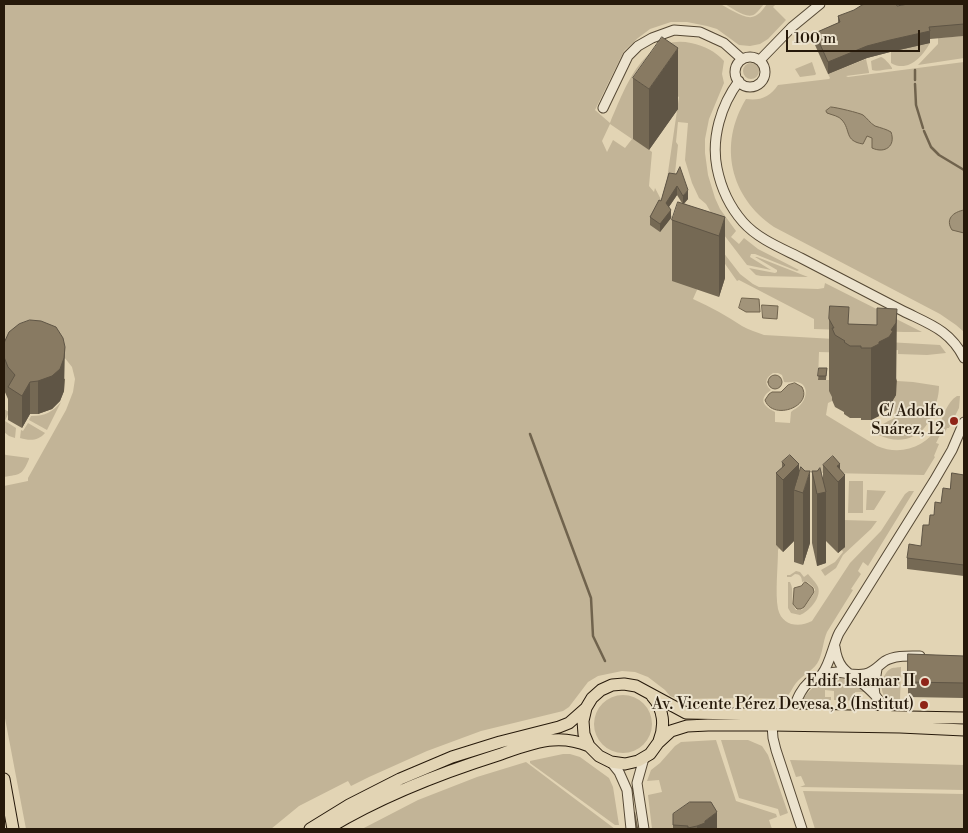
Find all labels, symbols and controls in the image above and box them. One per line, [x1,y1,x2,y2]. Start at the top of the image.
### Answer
scale bar [788,20,922,52]
text: 100 m [794,29,836,48]
place label: C/ Adolfo Suárez, 12 [871,402,944,440]
marker: C/ Adolfo Suárez, 12 [948,415,960,427]
place label: Edif. Islamar II [806,672,915,692]
marker: Edif. Islamar II [919,676,931,688]
place label: Av. Vicente Pérez Devesa, 8 (Institut) [652,695,914,715]
marker: Av. Vicente Pérez Devesa, 8 (Institut) [918,699,930,711]

